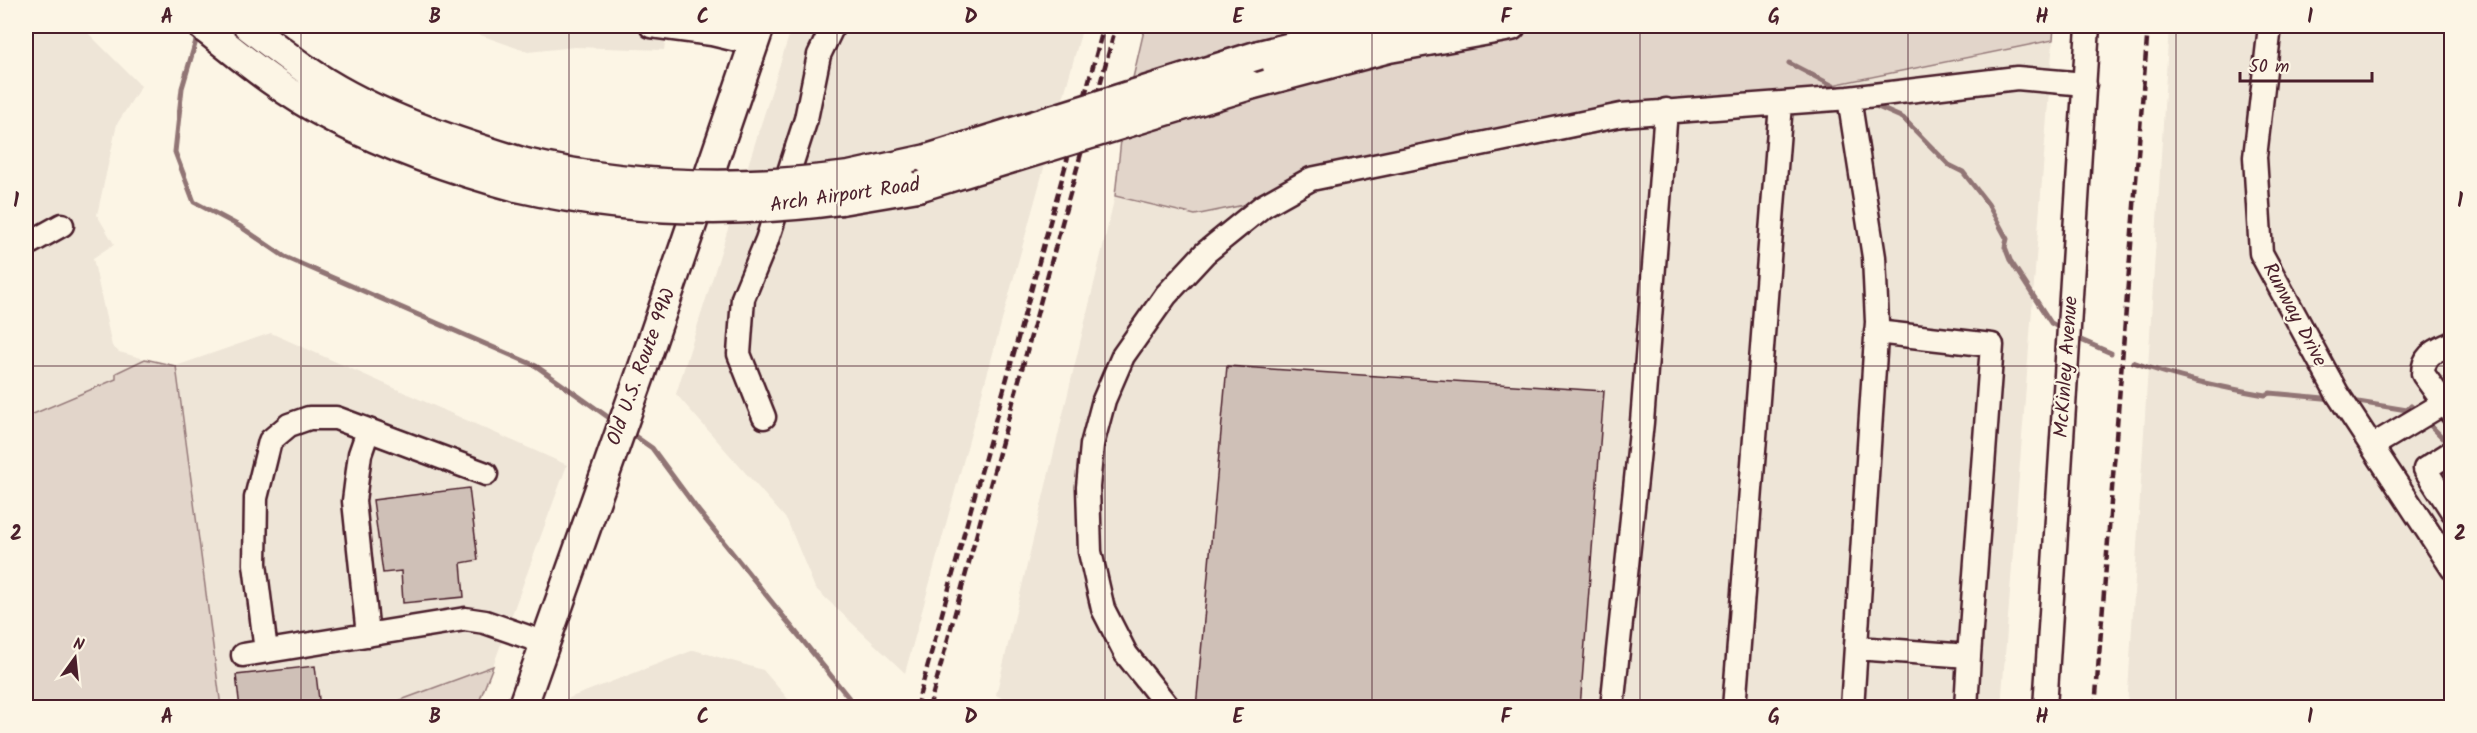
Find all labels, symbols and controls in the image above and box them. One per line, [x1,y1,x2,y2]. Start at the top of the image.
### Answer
text: A [161,2,173,34]
text: B [429,2,441,34]
text: C [697,2,709,34]
text: D [964,2,978,34]
text: E [1232,2,1244,34]
text: F [1501,2,1513,34]
text: G [1768,2,1780,34]
text: H [2035,2,2049,34]
text: I [2307,2,2313,34]
scale bar [2240,45,2372,83]
text: 50 m [2249,53,2289,82]
street label: Arch Airport Road [768,170,923,222]
text: 1 [13,186,19,218]
text: 1 [2457,186,2463,218]
street label: Runway Drive [2253,257,2335,373]
street label: Old U.S. Route 99W [599,284,685,450]
street label: McKinley Avenue [2046,295,2088,439]
text: 2 [10,519,22,551]
text: 2 [2454,519,2466,551]
north arrow [45,628,105,688]
text: N [70,632,87,658]
text: A [161,702,173,733]
text: B [429,702,441,733]
text: C [697,702,709,733]
text: D [964,702,978,733]
text: E [1232,702,1244,733]
text: F [1501,702,1513,733]
text: G [1768,702,1780,733]
text: H [2035,702,2049,733]
text: I [2307,702,2313,733]

